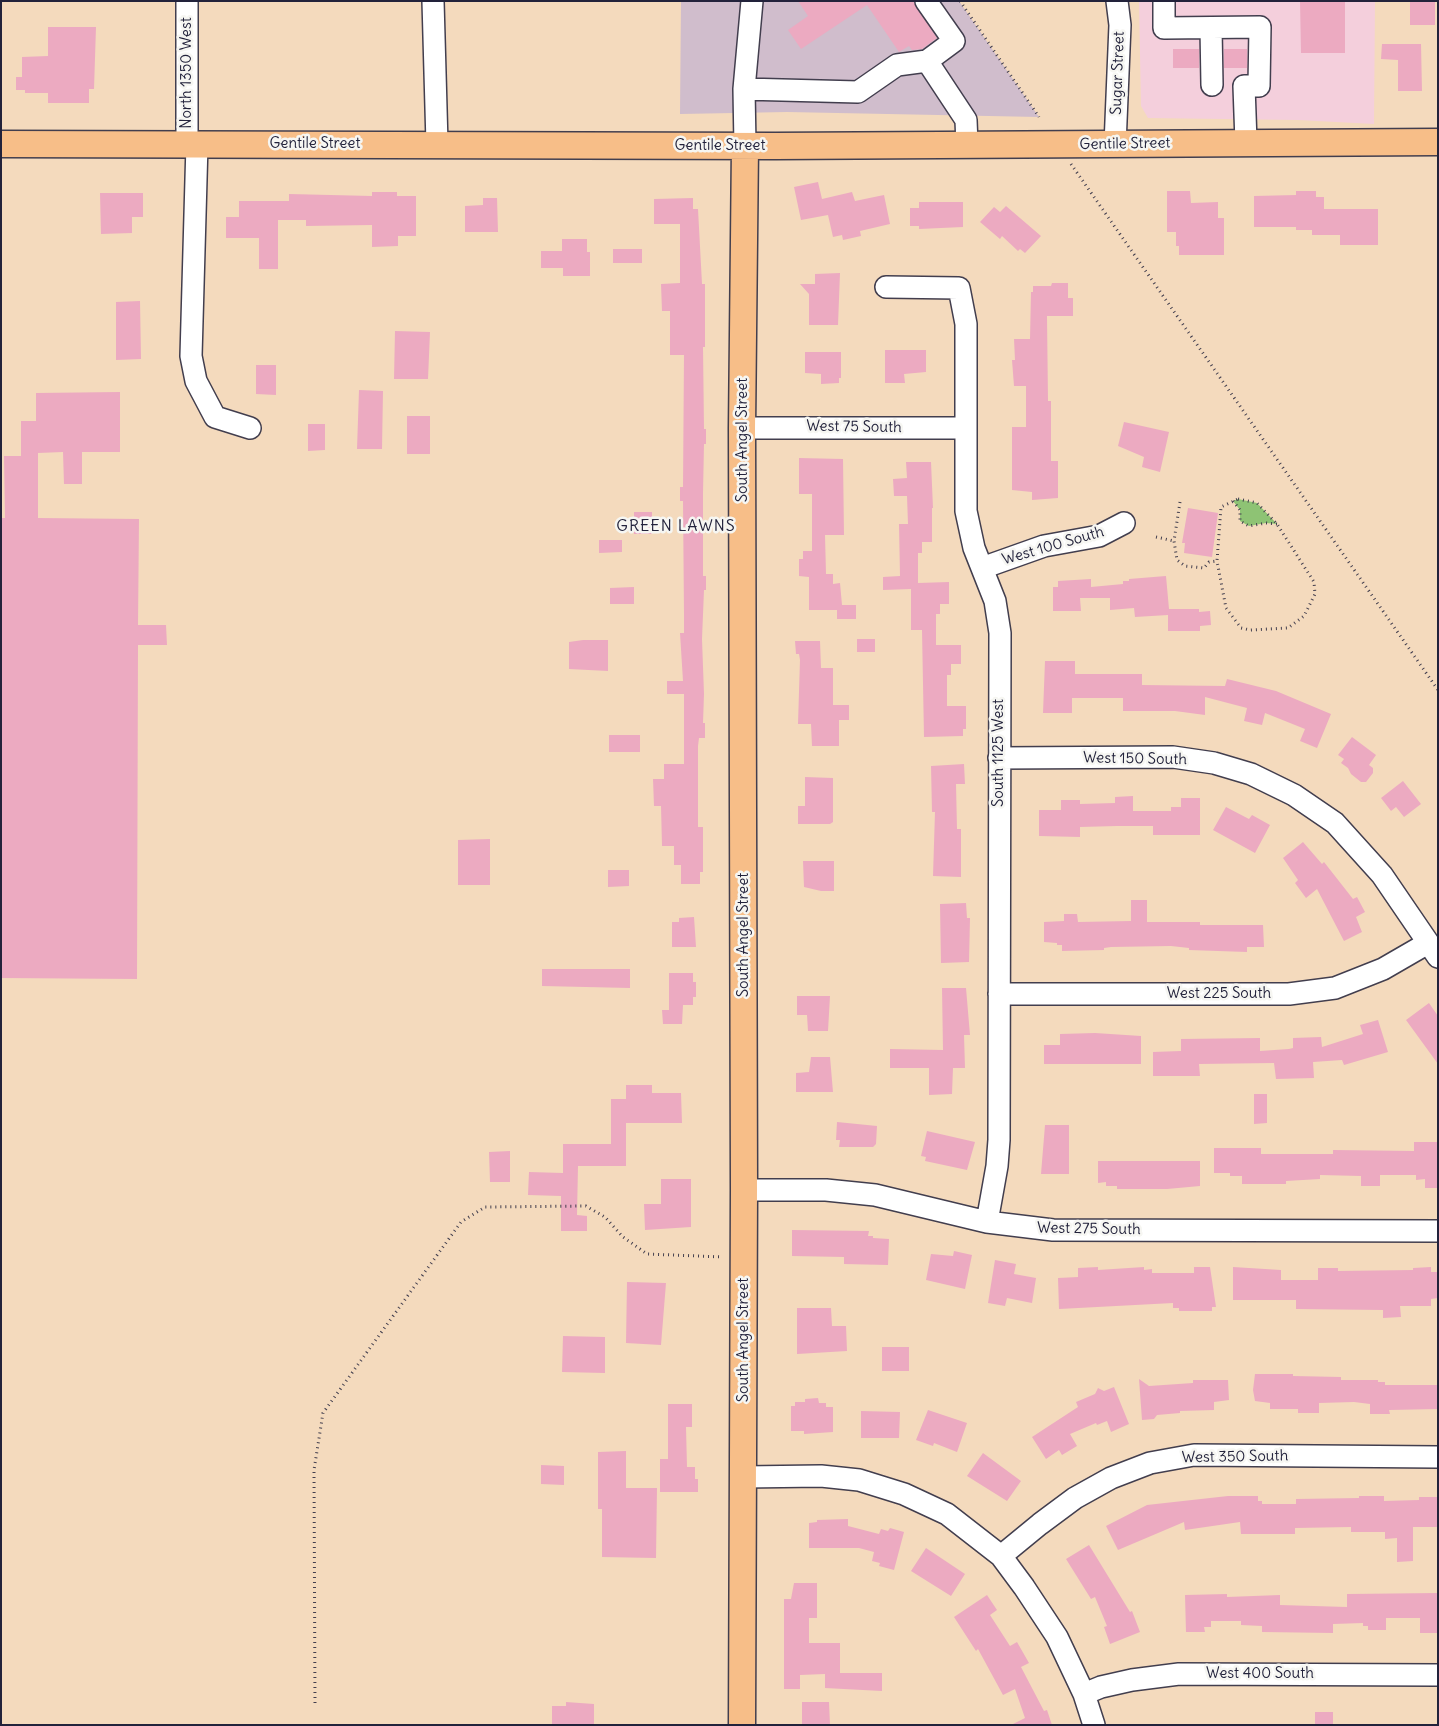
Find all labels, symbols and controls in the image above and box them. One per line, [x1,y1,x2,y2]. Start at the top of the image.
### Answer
street label: North 1350 West [178,17,196,129]
street label: Sugar Street [1108,31,1128,115]
street label: Gentile Street [1079,134,1171,154]
street label: Gentile Street [270,135,360,153]
street label: Gentile Street [675,137,765,155]
street label: South Angel Street [734,378,752,502]
street label: West 75 South [806,417,902,437]
district label: GREEN LAWNS [615,516,737,536]
street label: West 100 South [1000,523,1106,569]
street label: South 1125 West [990,699,1008,807]
street label: West 150 South [1083,749,1187,769]
street label: South Angel Street [735,873,753,997]
street label: West 225 South [1167,985,1271,1003]
street label: West 275 South [1037,1219,1141,1239]
street label: South Angel Street [735,1278,753,1402]
street label: West 350 South [1182,1447,1288,1467]
street label: West 400 South [1206,1665,1314,1683]

